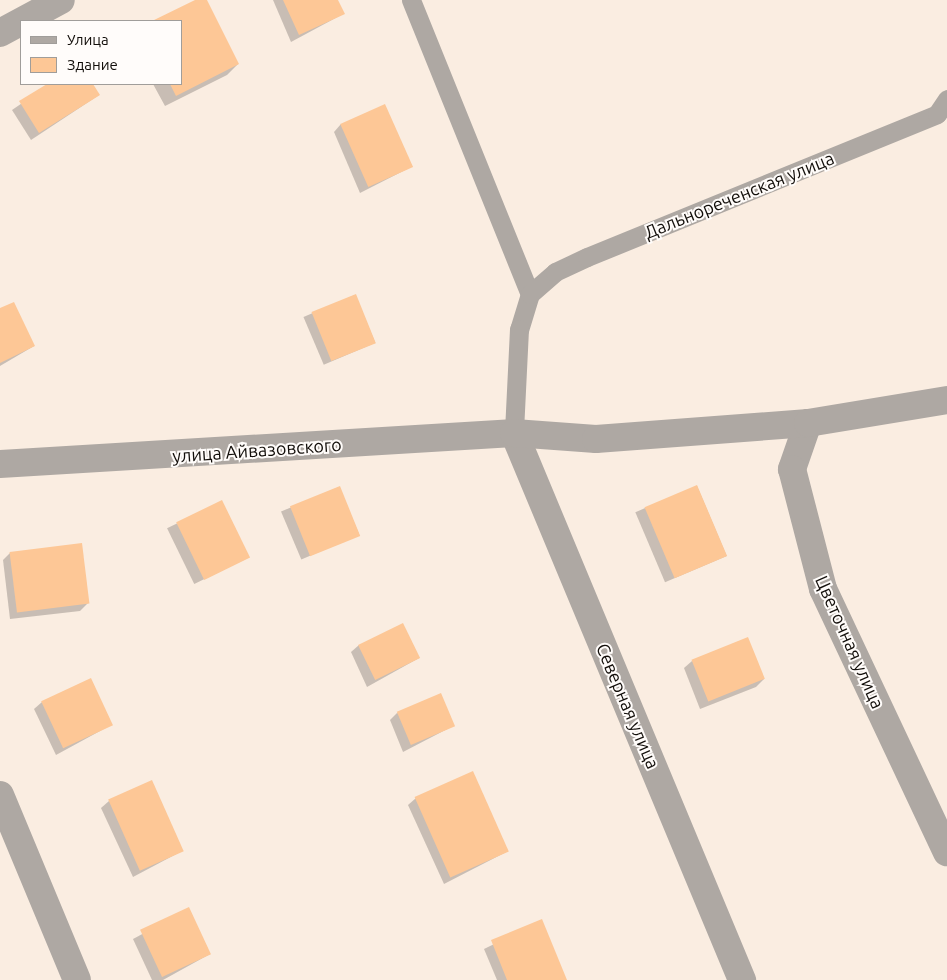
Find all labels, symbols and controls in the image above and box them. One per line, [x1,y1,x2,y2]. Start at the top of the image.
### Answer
legend [20,20,182,85]
text: Улица [67,31,109,48]
text: Здание [67,56,118,73]
street label: Дальнореченская улица [641,147,837,243]
street label: улица Айвазовского [172,433,342,467]
street label: Цветочная улица [811,572,889,712]
street label: Северная улица [592,640,664,772]

